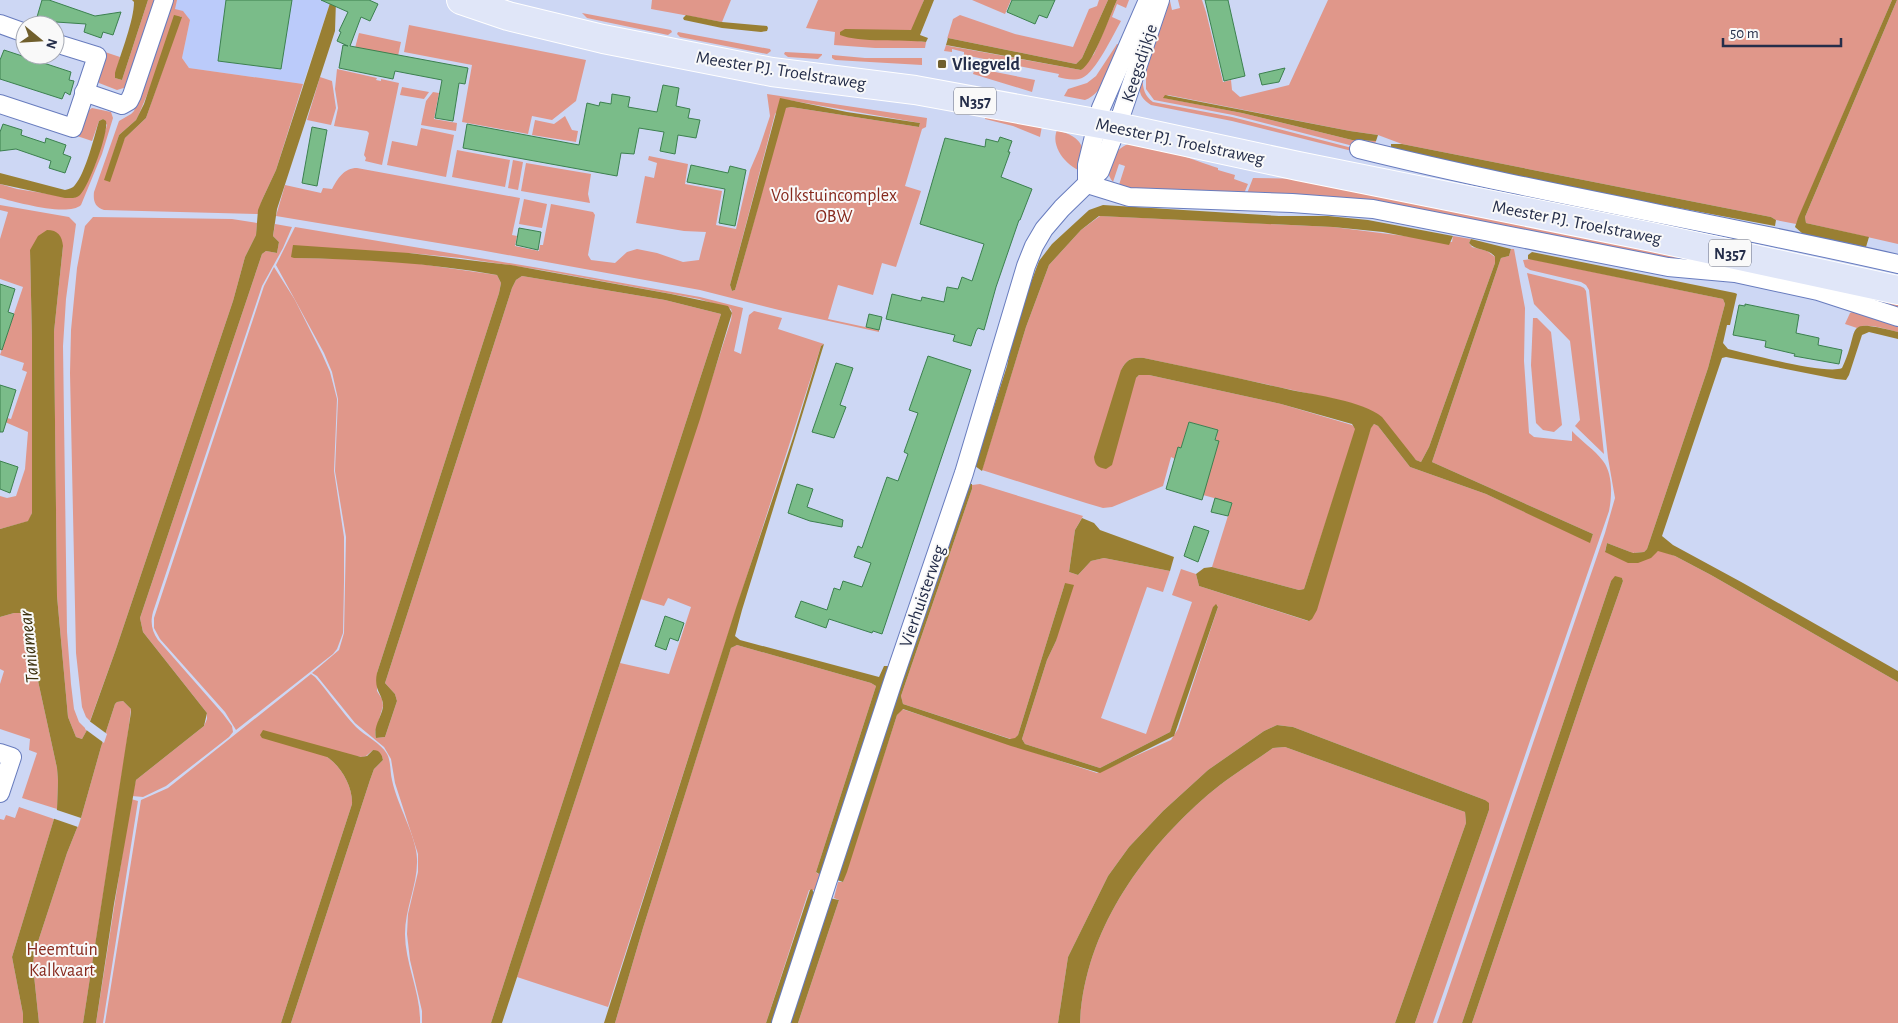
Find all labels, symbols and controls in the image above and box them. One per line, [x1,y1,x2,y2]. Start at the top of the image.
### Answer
north arrow [15,15,65,65]
scale bar [1723,15,1840,47]
street label: Keegsdijkje [1119,22,1161,105]
text: 50 m [1730,26,1759,41]
text: N [43,37,60,51]
street label: Meester P.J. Troelstraweg [695,49,867,93]
place label: Vliegveld [952,56,1020,74]
marker: Vliegveld [936,58,948,70]
road number: N357 [954,88,996,114]
street label: Meester P.J. Troelstraweg [1094,115,1266,169]
park label: Volkstuincomplex OBW [771,187,897,226]
street label: Meester P.J. Troelstraweg [1491,198,1663,248]
road number: N357 [1709,240,1751,266]
street label: Vierhuisterweg [897,543,949,650]
water label: Taniamear [16,609,43,684]
park label: Heemtuin Kalkvaart [26,941,98,980]

